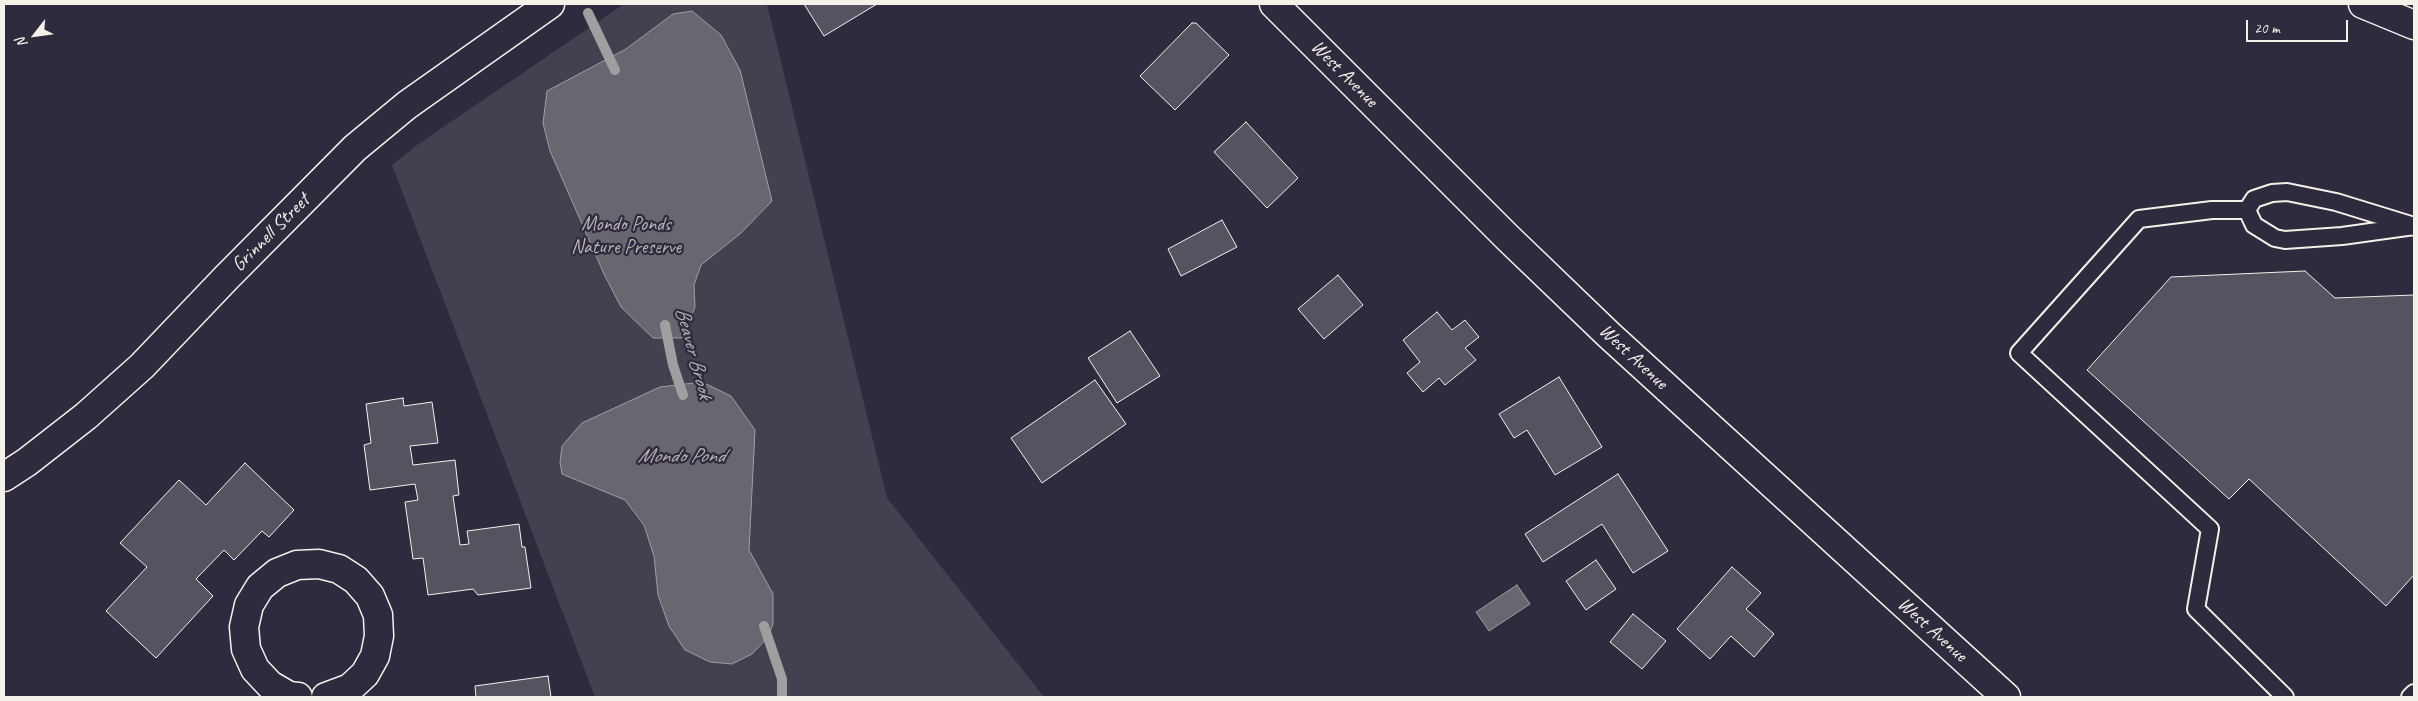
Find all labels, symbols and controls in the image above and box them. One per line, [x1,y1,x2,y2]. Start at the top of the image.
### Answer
north arrow [10,10,60,60]
scale bar [2248,10,2350,42]
text: 20 m [2254,19,2280,38]
text: N [12,35,31,51]
street label: West Avenue [1305,35,1383,113]
street label: Grinnell Street [227,189,315,277]
park label: Mondo Ponds Nature Preserve [571,213,681,260]
water label: Beaver Brook [669,305,717,401]
street label: West Avenue [1594,319,1672,395]
water label: Mondo Pond [638,443,724,469]
street label: West Avenue [1892,593,1972,667]

